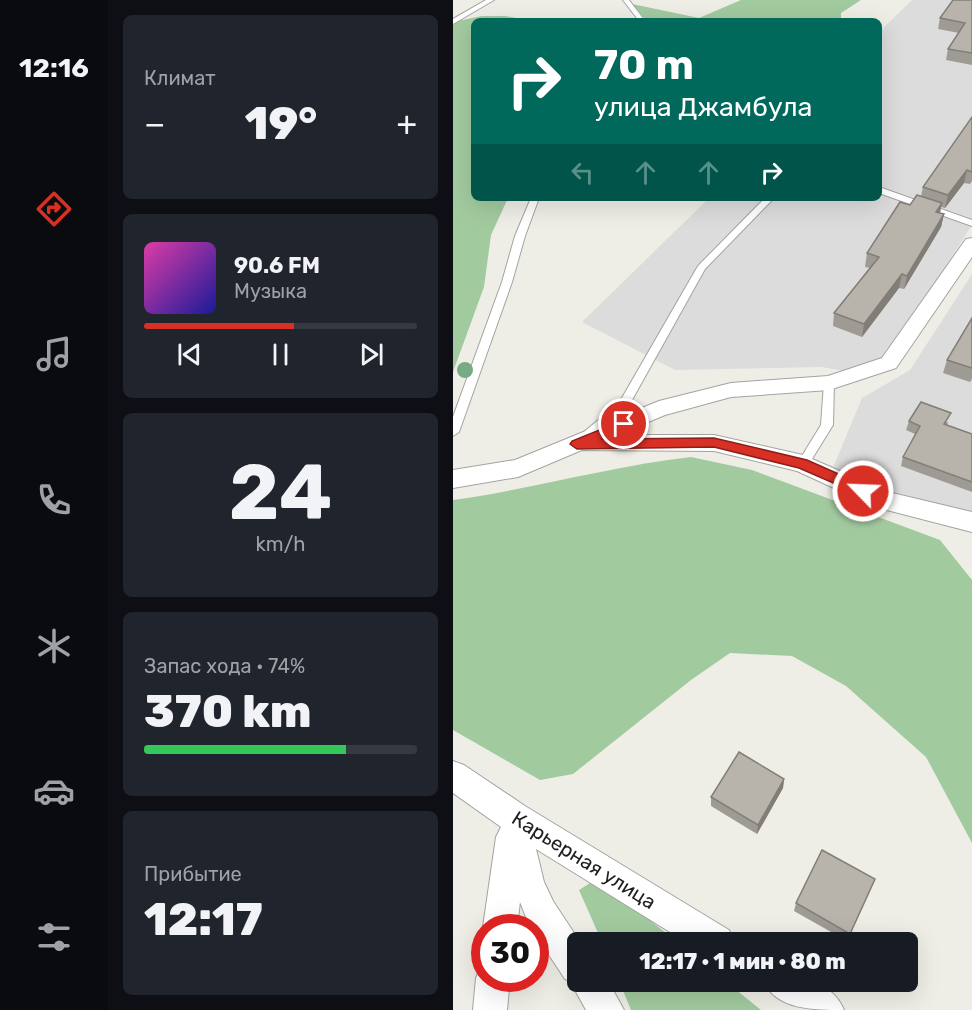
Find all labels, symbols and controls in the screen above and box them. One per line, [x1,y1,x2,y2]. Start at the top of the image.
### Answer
text: 70 m [594,40,694,90]
icon: right [495,42,573,120]
text: 12:16 [19,52,89,84]
text: Климат [144,66,216,90]
text: улица Джамбула [594,91,813,123]
text: 19° [245,97,317,150]
text: − [144,104,165,143]
text: + [396,104,417,143]
icon: left [566,156,599,189]
icon: ahead [629,156,662,189]
icon: ahead [692,156,725,189]
icon: right [755,156,788,189]
icon: directions [33,188,75,230]
text: 90.6 FM [234,252,320,279]
text: Музыка [234,279,307,303]
icon: music [33,333,75,375]
icon: previous [173,338,206,371]
icon: pause [264,338,297,371]
icon: next [355,338,388,371]
pin [598,398,649,449]
icon: arrive [607,407,640,440]
text: 24 [229,446,332,539]
position arrow [831,459,895,523]
icon: phone [33,479,75,521]
text: km/h [256,532,305,556]
icon: climate [33,625,75,667]
text: Запас хода · 74% [144,654,305,678]
text: 370 km [144,685,312,738]
icon: car [33,770,75,812]
street label: Карьерная улица [507,806,661,914]
text: Прибытие [144,862,242,886]
text: 12:17 [144,893,263,946]
speed limit sign: 30 [471,914,549,992]
icon: filters [33,916,75,958]
text: 12:17 · 1 мин · 80 m [639,948,846,975]

